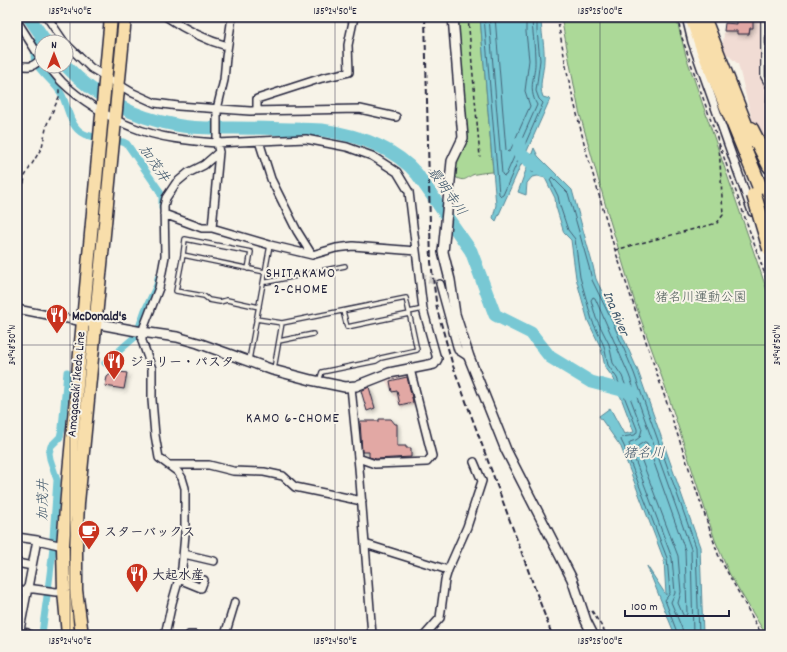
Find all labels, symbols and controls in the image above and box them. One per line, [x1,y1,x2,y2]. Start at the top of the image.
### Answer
text: 135°24'40"E [49,5,92,19]
text: 135°24'50"E [313,5,357,19]
text: 135°25'00"E [578,5,623,19]
north arrow [34,34,74,74]
text: N [51,38,57,54]
water label: 加茂井 [133,141,174,188]
water label: 最明寺川 [422,163,471,221]
district label: SHITAKAMO 2-CHOME [266,264,336,300]
water label: Ina River [597,288,634,341]
park label: 猪名川運動公園 [655,289,747,308]
restaurant icon: McDonald's [44,302,70,335]
place label: McDonald's [72,308,127,327]
text: 34°48'50"N [6,325,20,365]
text: 34°48'50"N [771,325,785,365]
street label: Amagasaki Ikeda Line [63,330,92,438]
restaurant icon: ジョリー・パスタ [101,348,127,381]
place label: ジョリー・パスタ [130,354,234,373]
district label: KAMO 6-CHOME [246,409,340,429]
water label: 猪名川 [623,444,665,464]
water label: 加茂井 [34,478,54,521]
cafe icon: スターバックス [76,518,102,551]
place label: スターバックス [104,524,195,543]
restaurant icon: 大起水産 [124,561,150,594]
place label: 大起水産 [152,567,204,586]
scale bar [625,592,729,618]
text: 100 m [631,599,658,616]
text: 135°24'40"E [49,635,92,649]
text: 135°24'50"E [313,635,357,649]
text: 135°25'00"E [578,635,623,649]

